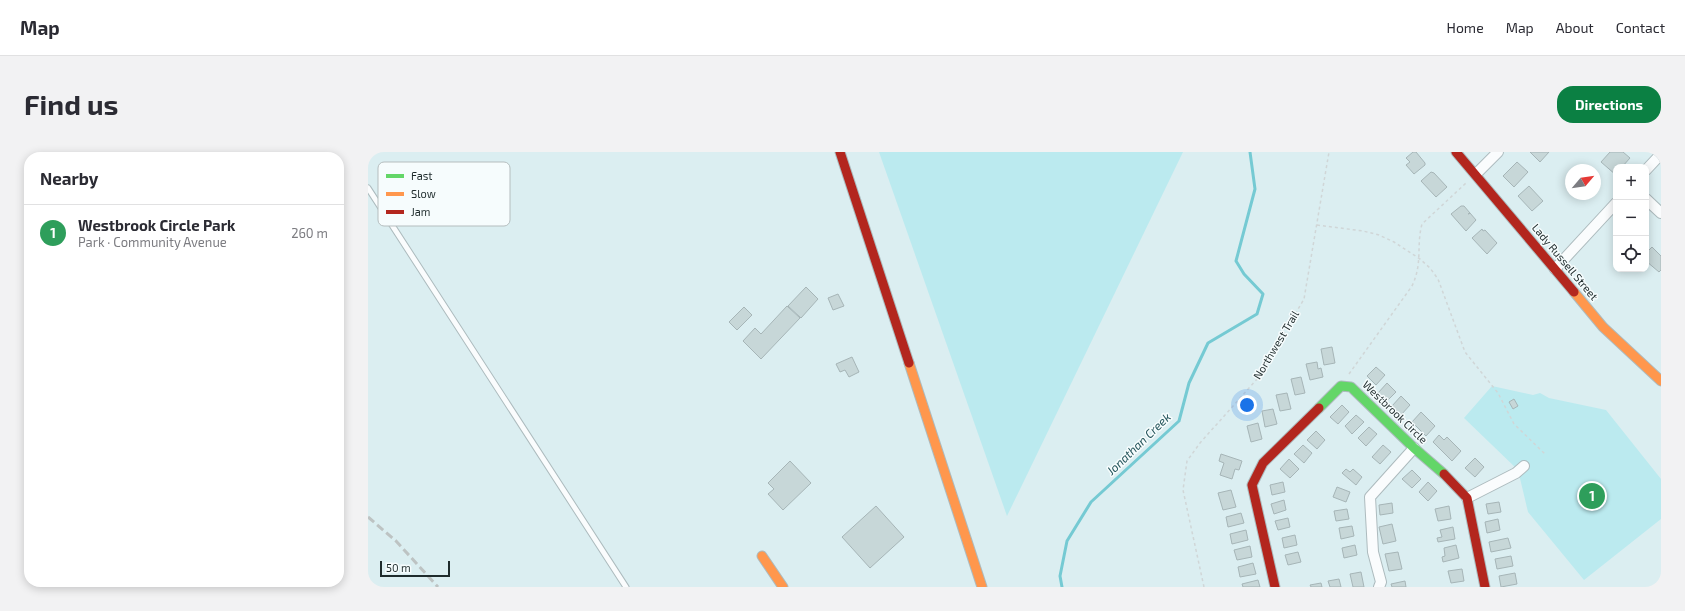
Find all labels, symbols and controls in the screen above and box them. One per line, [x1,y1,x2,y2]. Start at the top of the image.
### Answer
text: Map [20,16,60,39]
text: Home [1447,19,1484,36]
text: Map [1506,19,1534,36]
text: About [1556,19,1594,36]
text: Contact [1616,19,1665,36]
button: Directions [1557,86,1661,123]
text: Find us [24,87,118,121]
legend [378,162,510,226]
north arrow [1565,164,1601,200]
map controls [1613,164,1649,272]
button: + [1613,164,1649,200]
text: Nearby [40,168,98,188]
text: Fast [411,169,433,182]
text: Slow [411,187,436,200]
button: − [1613,200,1649,236]
text: Jam [411,205,430,218]
text: Westbrook Circle Park [78,216,235,234]
street label: Lady Russell Street [1530,221,1601,302]
text: 1 [50,225,56,241]
text: 260 m [291,225,328,241]
text: Park · Community Avenue [78,234,227,250]
button: locate [1613,236,1649,272]
street label: Northwest Trail [1250,307,1302,381]
street label: Westbrook Circle [1360,378,1430,446]
your location [1237,395,1257,415]
water label: Jonathan Creek [1103,409,1173,478]
pin: 1 [1579,481,1605,511]
scale bar [380,559,450,578]
text: 50 m [386,561,411,574]

